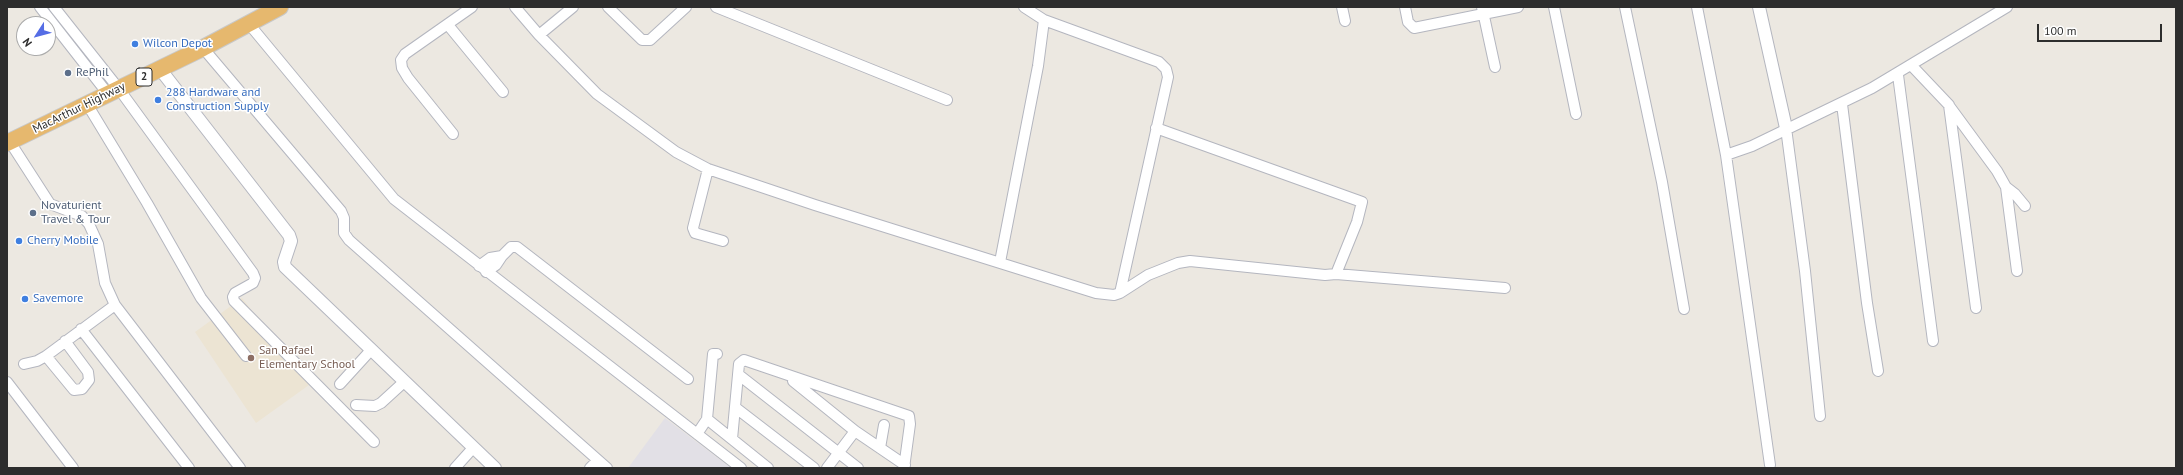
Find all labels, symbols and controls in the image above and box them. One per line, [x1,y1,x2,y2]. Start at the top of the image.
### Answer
north arrow [16,16,56,56]
scale bar [2039,16,2164,42]
text: 100 m [2044,23,2077,38]
text: N [19,35,35,50]
place label: Wilcon Depot [143,37,212,51]
marker: Wilcon Depot [130,39,140,49]
place label: RePhil [76,66,109,80]
marker: RePhil [63,68,73,78]
road number: 2 [136,68,152,86]
street label: MacArthur Highway [30,79,128,137]
place label: 288 Hardware and Construction Supply [166,86,269,114]
marker: 288 Hardware and Construction Supply [153,95,163,105]
place label: Novaturient Travel & Tour [41,199,110,227]
marker: Novaturient Travel & Tour [28,208,38,218]
place label: Cherry Mobile [27,234,99,248]
marker: Cherry Mobile [14,236,24,246]
place label: Savemore [33,292,83,306]
marker: Savemore [20,294,30,304]
place label: San Rafael Elementary School [259,344,355,372]
marker: San Rafael Elementary School [246,353,256,363]

